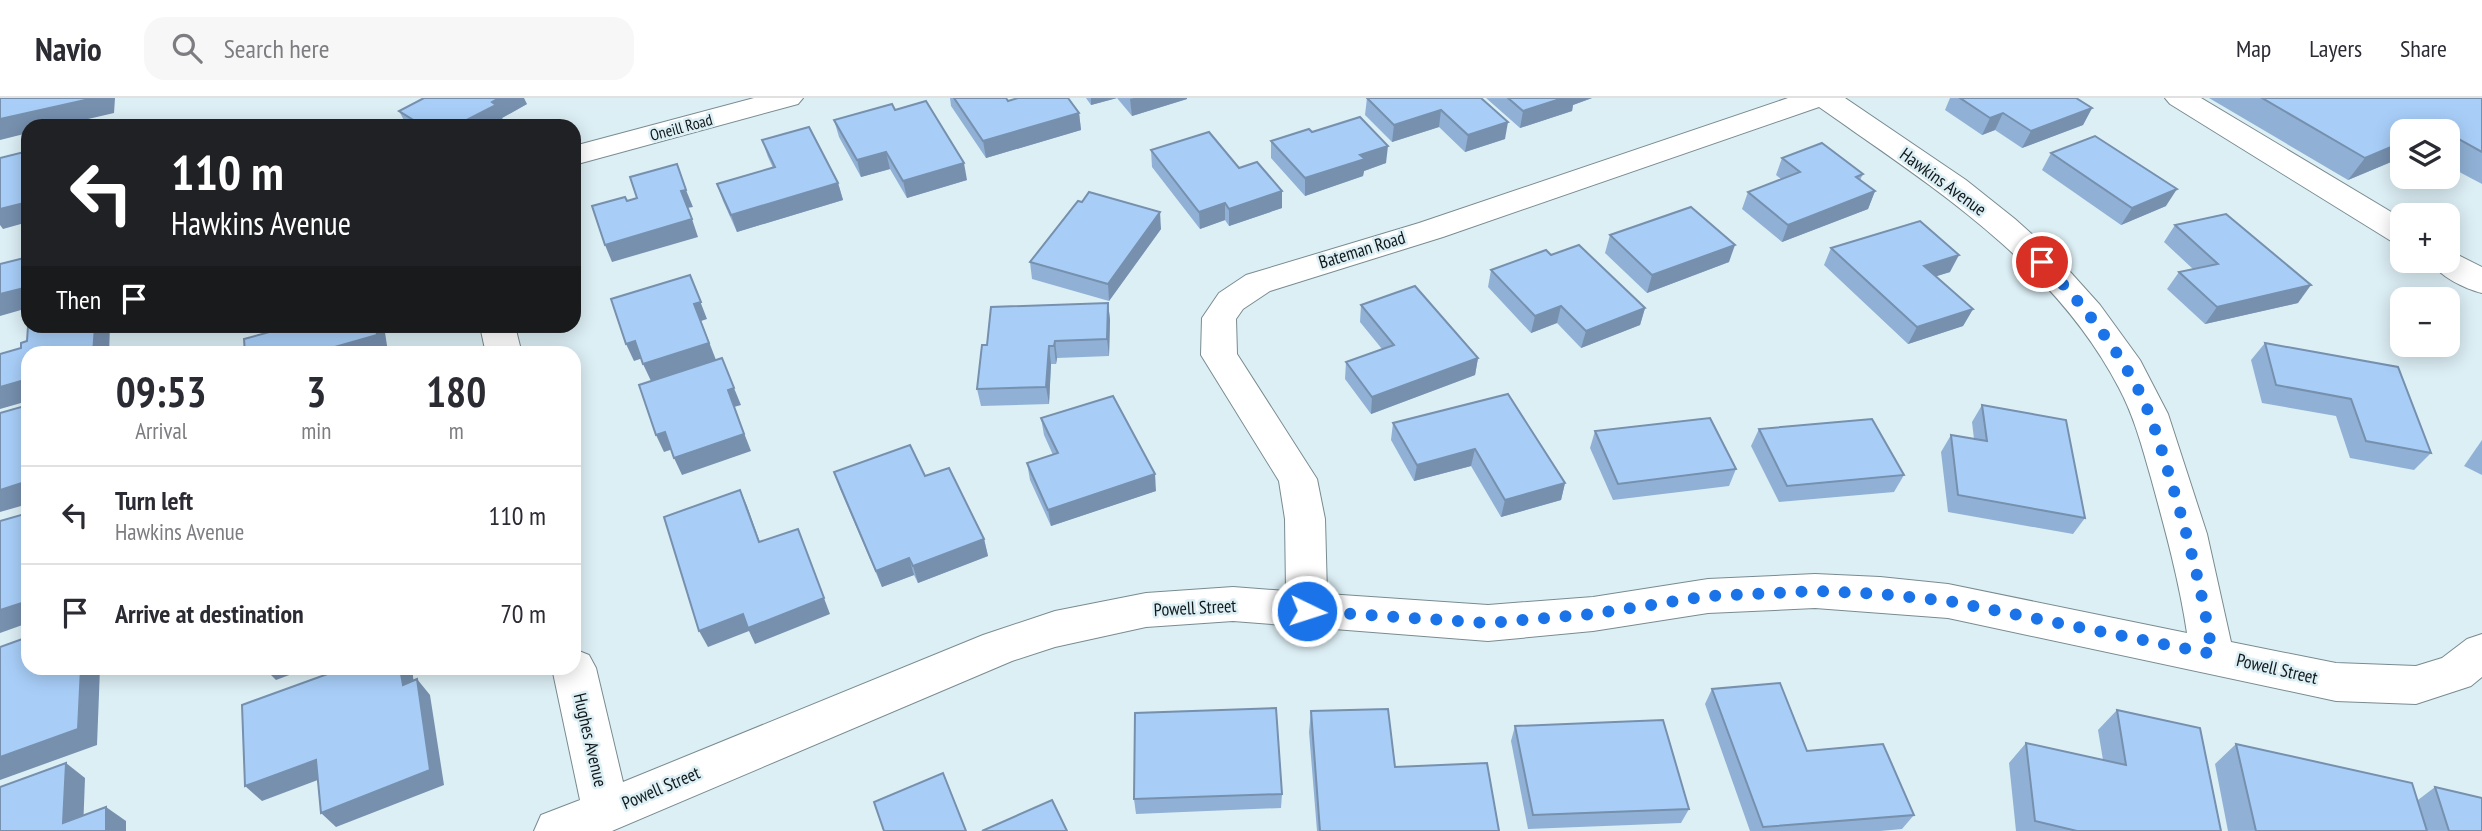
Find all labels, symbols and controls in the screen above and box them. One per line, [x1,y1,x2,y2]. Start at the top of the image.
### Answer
search box [144,17,634,80]
text: Navio [35,27,102,70]
icon: search [168,29,206,67]
text: Search here [224,32,329,65]
text: Map [2236,33,2271,64]
text: Layers [2309,33,2362,64]
text: Share [2400,33,2447,64]
street label: Oneill Road [647,109,715,145]
map controls [2390,119,2460,357]
button: layers [2390,119,2460,189]
text: 110 m [171,140,284,204]
street label: Hawkins Avenue [1896,143,1991,221]
icon: left [56,147,147,238]
text: Hawkins Avenue [171,202,351,244]
button: + [2390,203,2460,273]
street label: Bateman Road [1316,225,1408,274]
pin [2012,232,2072,292]
icon: arrive [2023,243,2061,281]
icon: arrive [115,280,153,318]
text: Then [56,283,101,316]
button: − [2390,287,2460,357]
text: 09:53 [116,364,207,419]
text: 3 [306,364,326,419]
text: 180 [426,364,486,419]
text: Arrival [135,416,187,445]
text: min [301,416,331,445]
text: m [449,416,464,445]
text: Turn left [115,484,193,517]
icon: left [56,496,94,534]
text: 110 m [488,499,546,532]
text: Hawkins Avenue [115,517,244,546]
position arrow [1270,574,1344,648]
icon: arrive [56,594,94,632]
street label: Powell Street [1153,594,1237,621]
text: Arrive at destination [115,597,304,630]
text: 70 m [500,597,546,630]
street label: Powell Street [2234,648,2320,689]
street label: Hughes Avenue [569,691,612,789]
street label: Powell Street [618,761,703,814]

